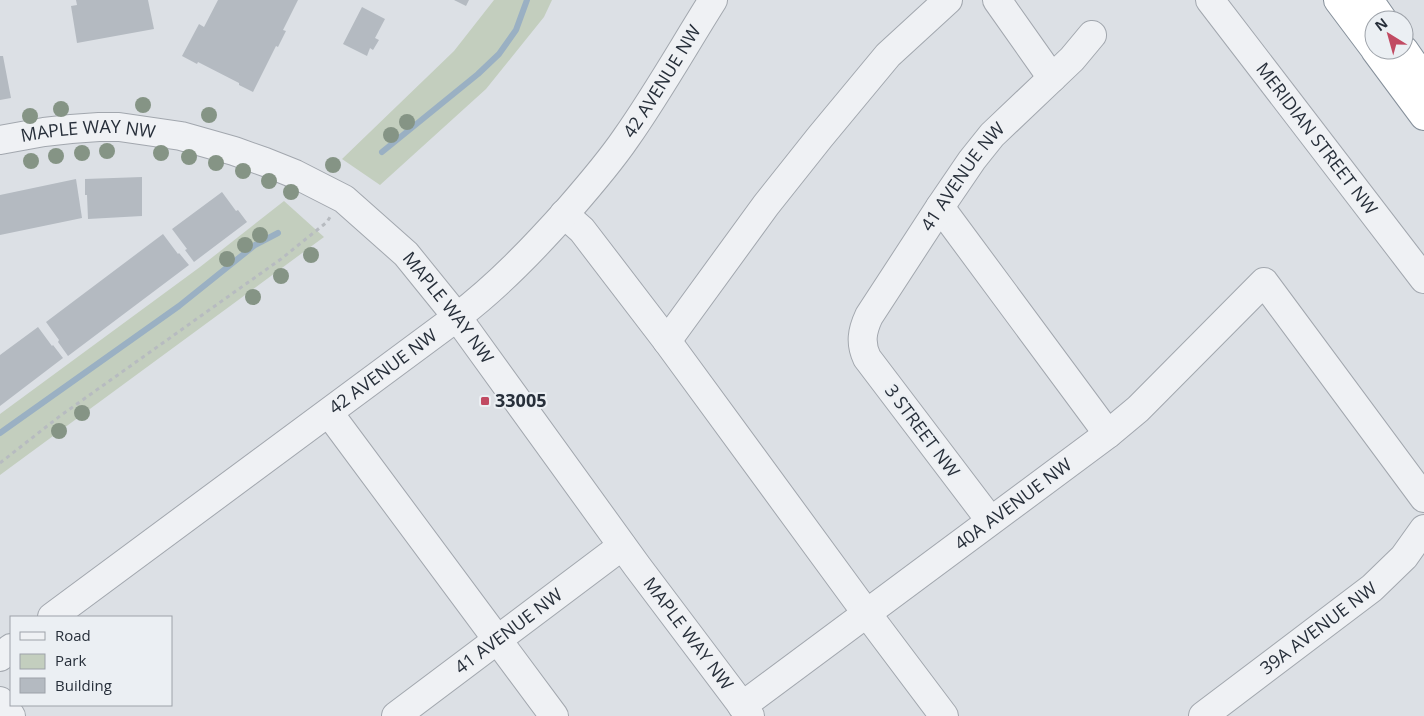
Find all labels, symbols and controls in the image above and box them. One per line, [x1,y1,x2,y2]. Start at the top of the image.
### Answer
north arrow [1364,10,1414,60]
text: N [1371,13,1391,35]
street label: 42 AVENUE NW [617,20,706,142]
street label: MERIDIAN STREET NW [1251,57,1384,220]
street label: MAPLE WAY NW [19,114,158,147]
street label: 41 AVENUE NW [915,116,1010,235]
street label: MAPLE WAY NW [398,246,500,368]
street label: 42 AVENUE NW [323,323,442,419]
street label: 3 STREET NW [880,379,966,482]
place label: 33005 [495,388,546,412]
marker: 33005 [479,395,491,407]
street label: 40A AVENUE NW [949,452,1076,555]
street label: MAPLE WAY NW [639,572,739,695]
street label: 39A AVENUE NW [1255,575,1381,680]
street label: 41 AVENUE NW [449,582,567,679]
legend [10,616,172,706]
text: Road [55,625,91,645]
text: Park [55,650,86,670]
text: Building [55,675,112,695]

